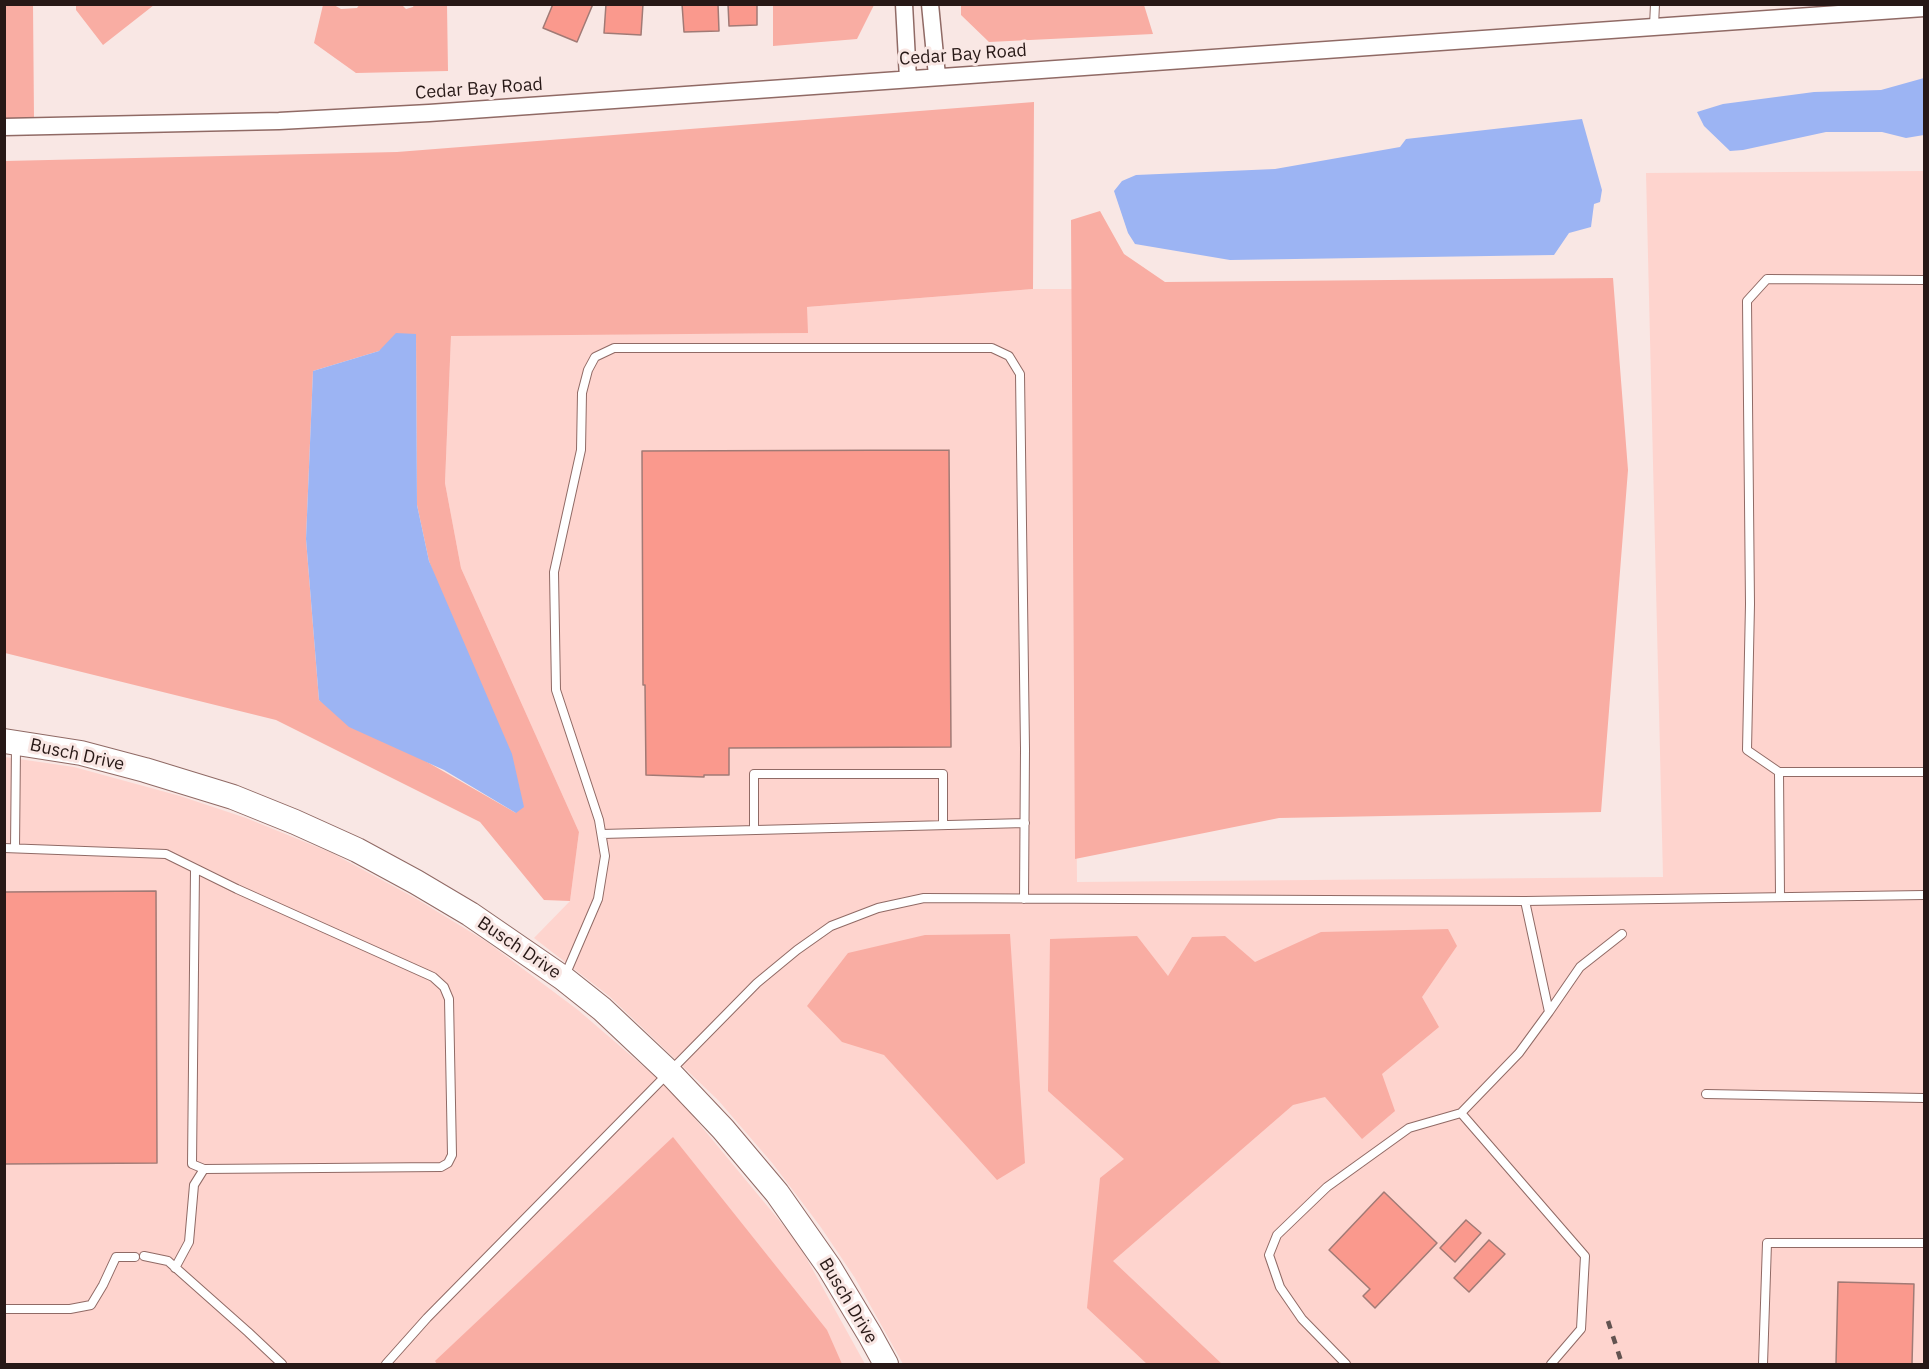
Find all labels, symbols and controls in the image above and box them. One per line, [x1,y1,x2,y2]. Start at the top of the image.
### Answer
street label: Cedar Bay Road [898,40,1028,70]
street label: Cedar Bay Road [414,74,544,104]
street label: Busch Drive [28,734,126,776]
street label: Busch Drive [473,912,565,984]
street label: Busch Drive [814,1254,882,1348]

